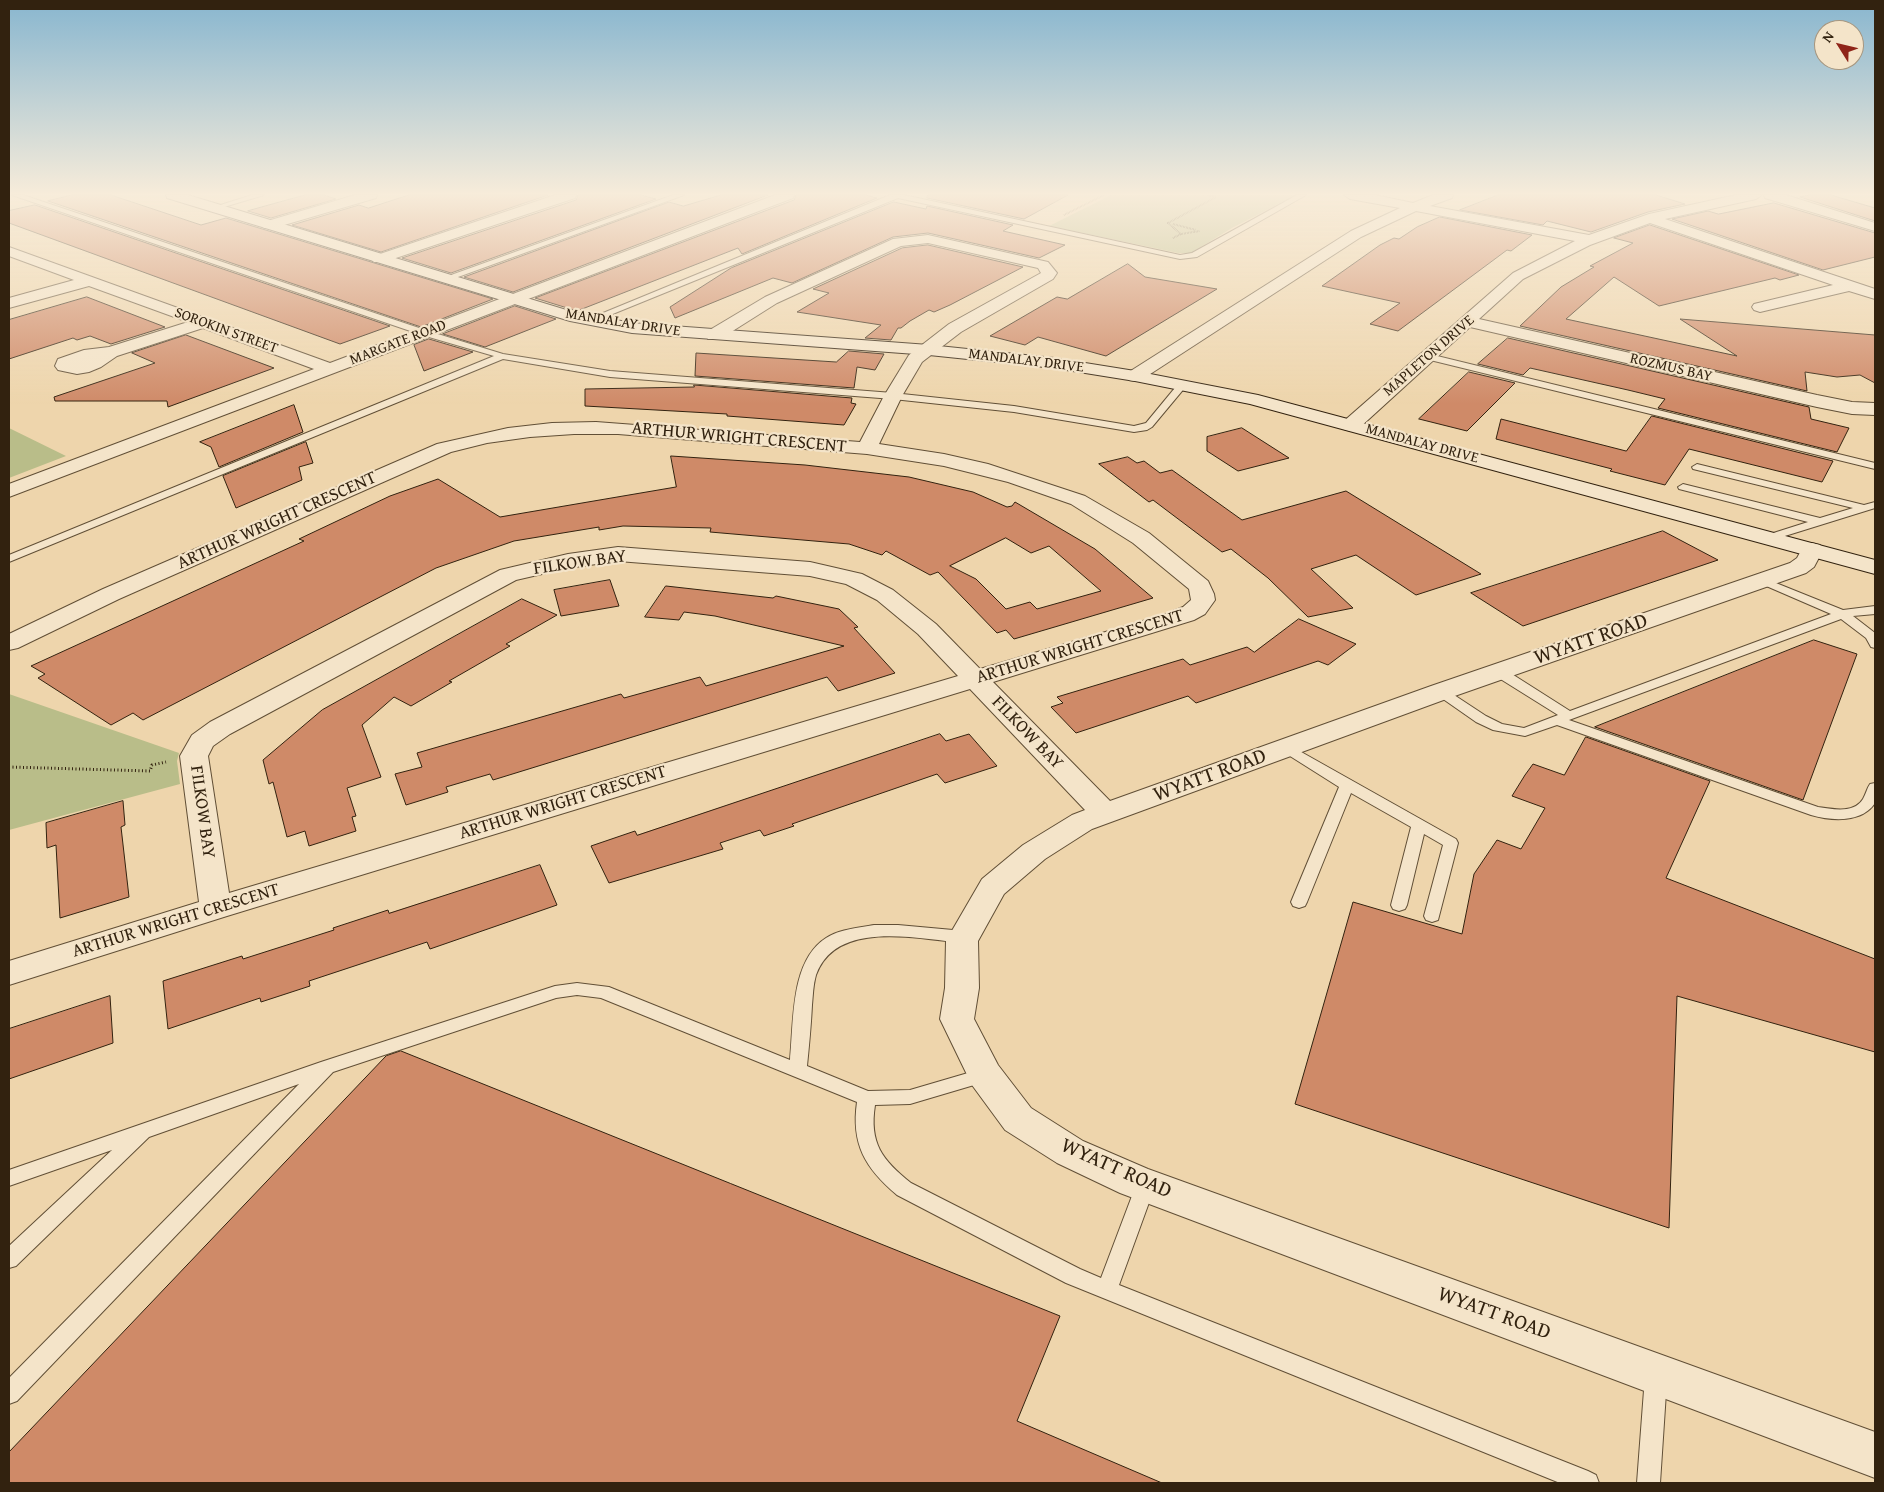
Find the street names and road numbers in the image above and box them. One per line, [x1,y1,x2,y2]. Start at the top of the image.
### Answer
street label: SOROKIN STREET [172,304,280,358]
street label: MANDALAY DRIVE [564,305,682,341]
street label: MAPLETON DRIVE [1380,312,1478,400]
street label: MARGATE ROAD [347,316,449,370]
street label: MANDALAY DRIVE [967,345,1085,377]
street label: ROZMUS BAY [1628,350,1714,386]
street label: ARTHUR WRIGHT CRESCENT [631,418,847,458]
street label: MANDALAY DRIVE [1364,420,1480,468]
street label: ARTHUR WRIGHT CRESCENT [174,467,380,575]
street label: FILKOW BAY [532,546,628,580]
street label: ARTHUR WRIGHT CRESCENT [974,605,1186,689]
street label: WYATT ROAD [1531,609,1651,671]
street label: FILKOW BAY [987,692,1067,774]
street label: WYATT ROAD [1150,744,1270,808]
street label: ARTHUR WRIGHT CRESCENT [457,761,669,845]
street label: FILKOW BAY [185,764,219,860]
street label: ARTHUR WRIGHT CRESCENT [70,879,282,963]
street label: WYATT ROAD [1057,1133,1175,1205]
street label: WYATT ROAD [1434,1282,1554,1346]

